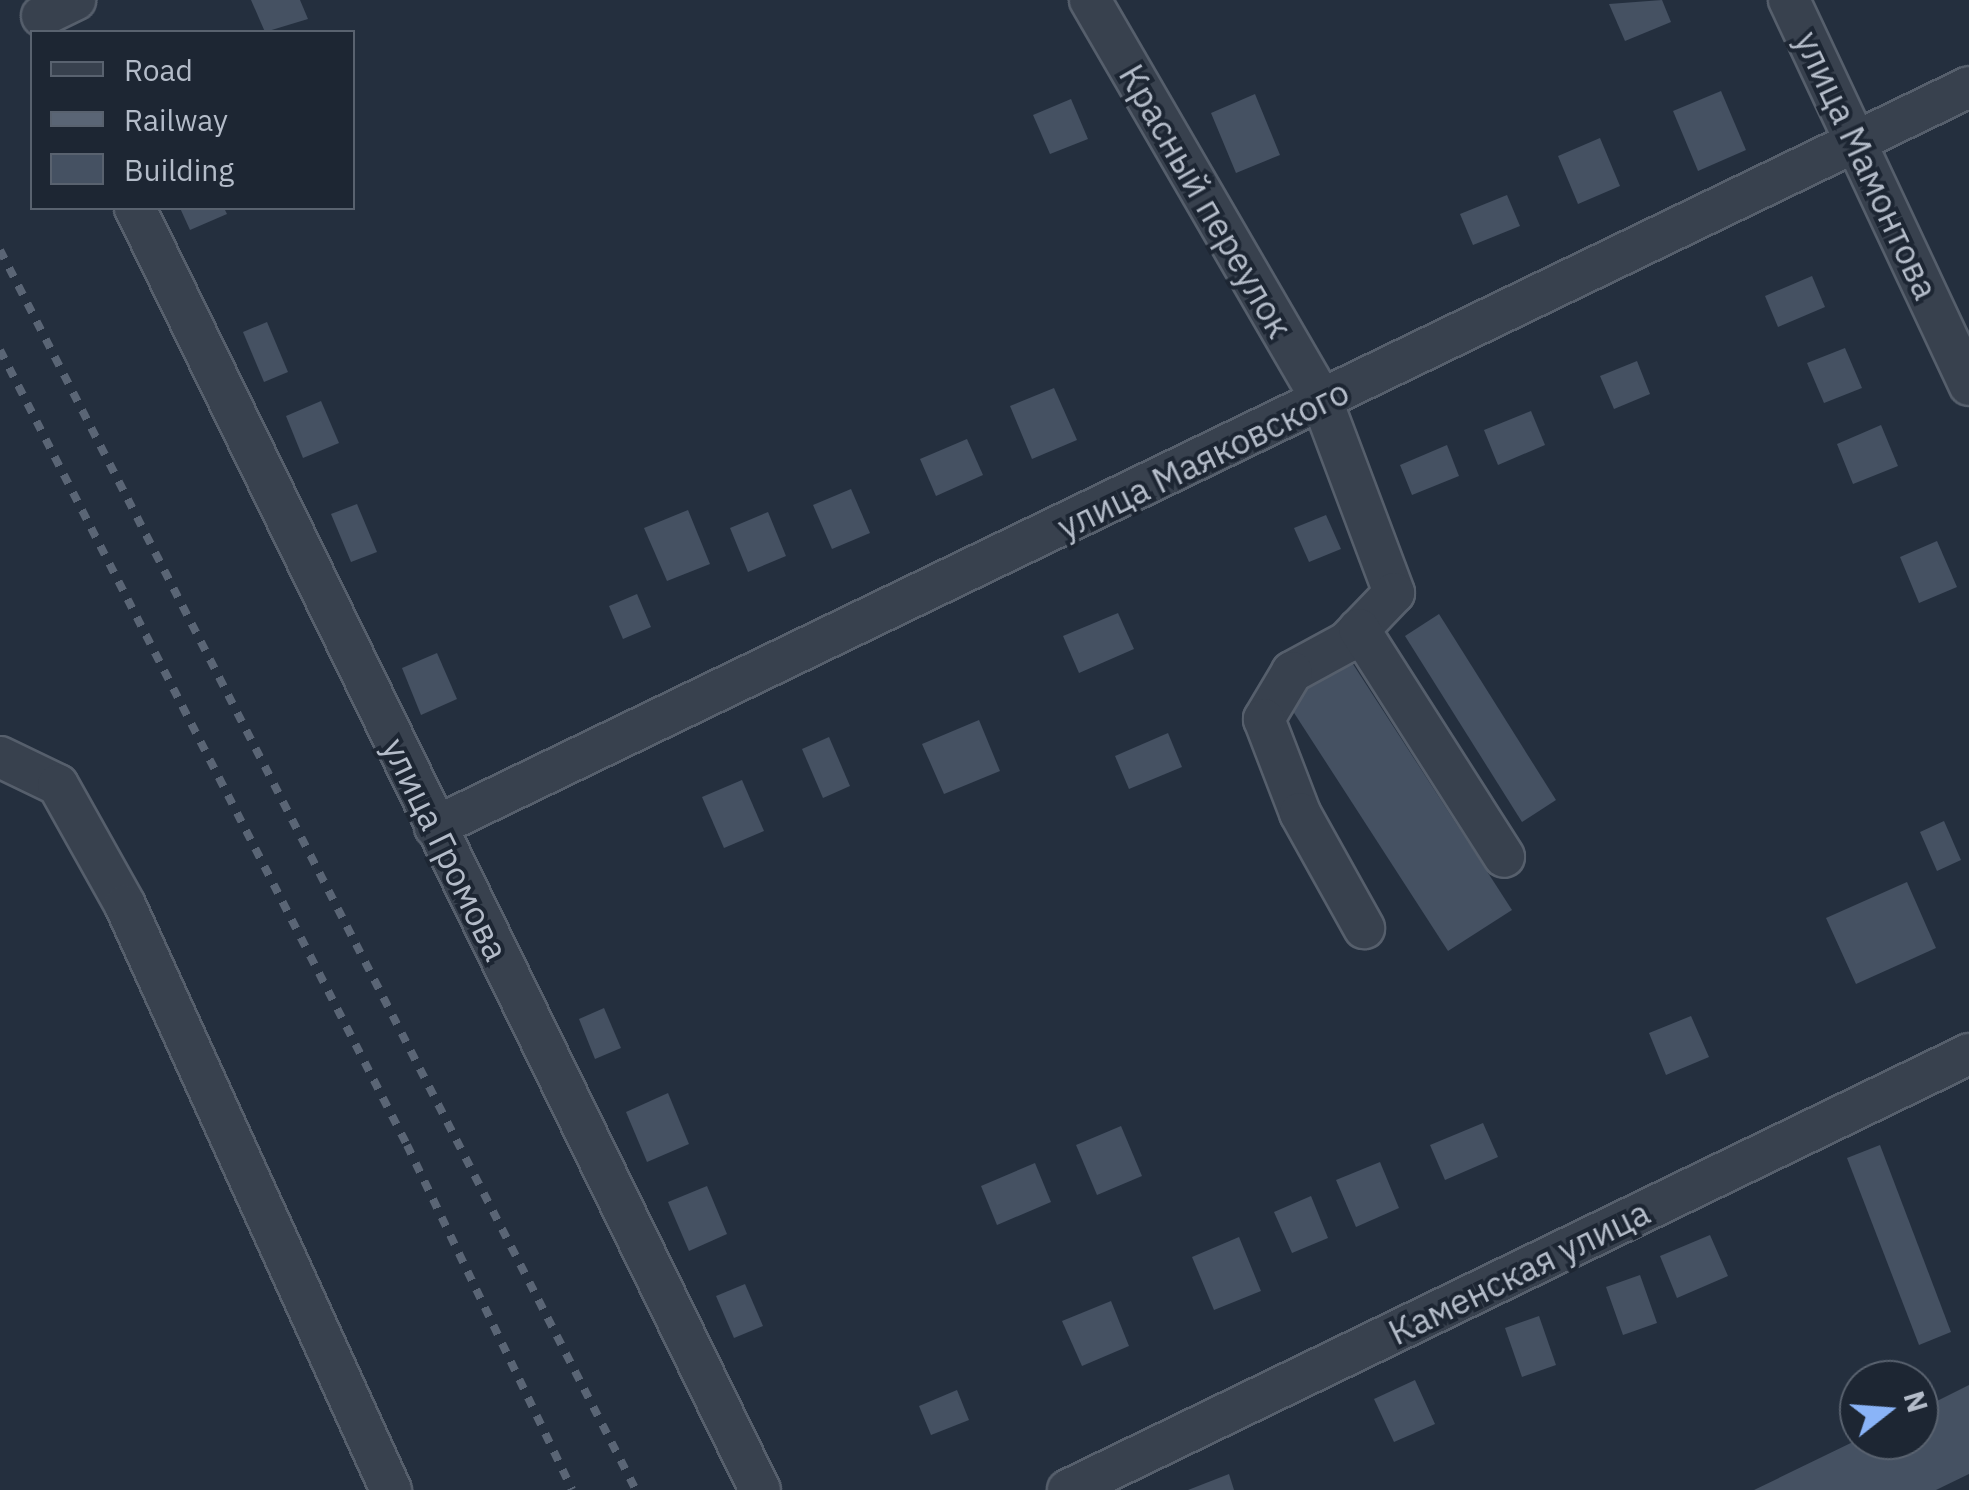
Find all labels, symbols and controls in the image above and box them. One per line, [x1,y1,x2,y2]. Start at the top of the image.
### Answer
street label: улица Мамонтова [1787,24,1947,306]
legend [30,30,355,210]
text: Road [124,50,193,89]
street label: Красный переулок [1111,57,1301,345]
text: Railway [124,100,228,139]
text: Building [124,150,234,189]
street label: улица Маяковского [1050,370,1356,548]
street label: улица Громова [374,731,518,967]
street label: Каменская улица [1382,1191,1656,1353]
north arrow [1839,1360,1939,1460]
text: N [1896,1387,1937,1417]

